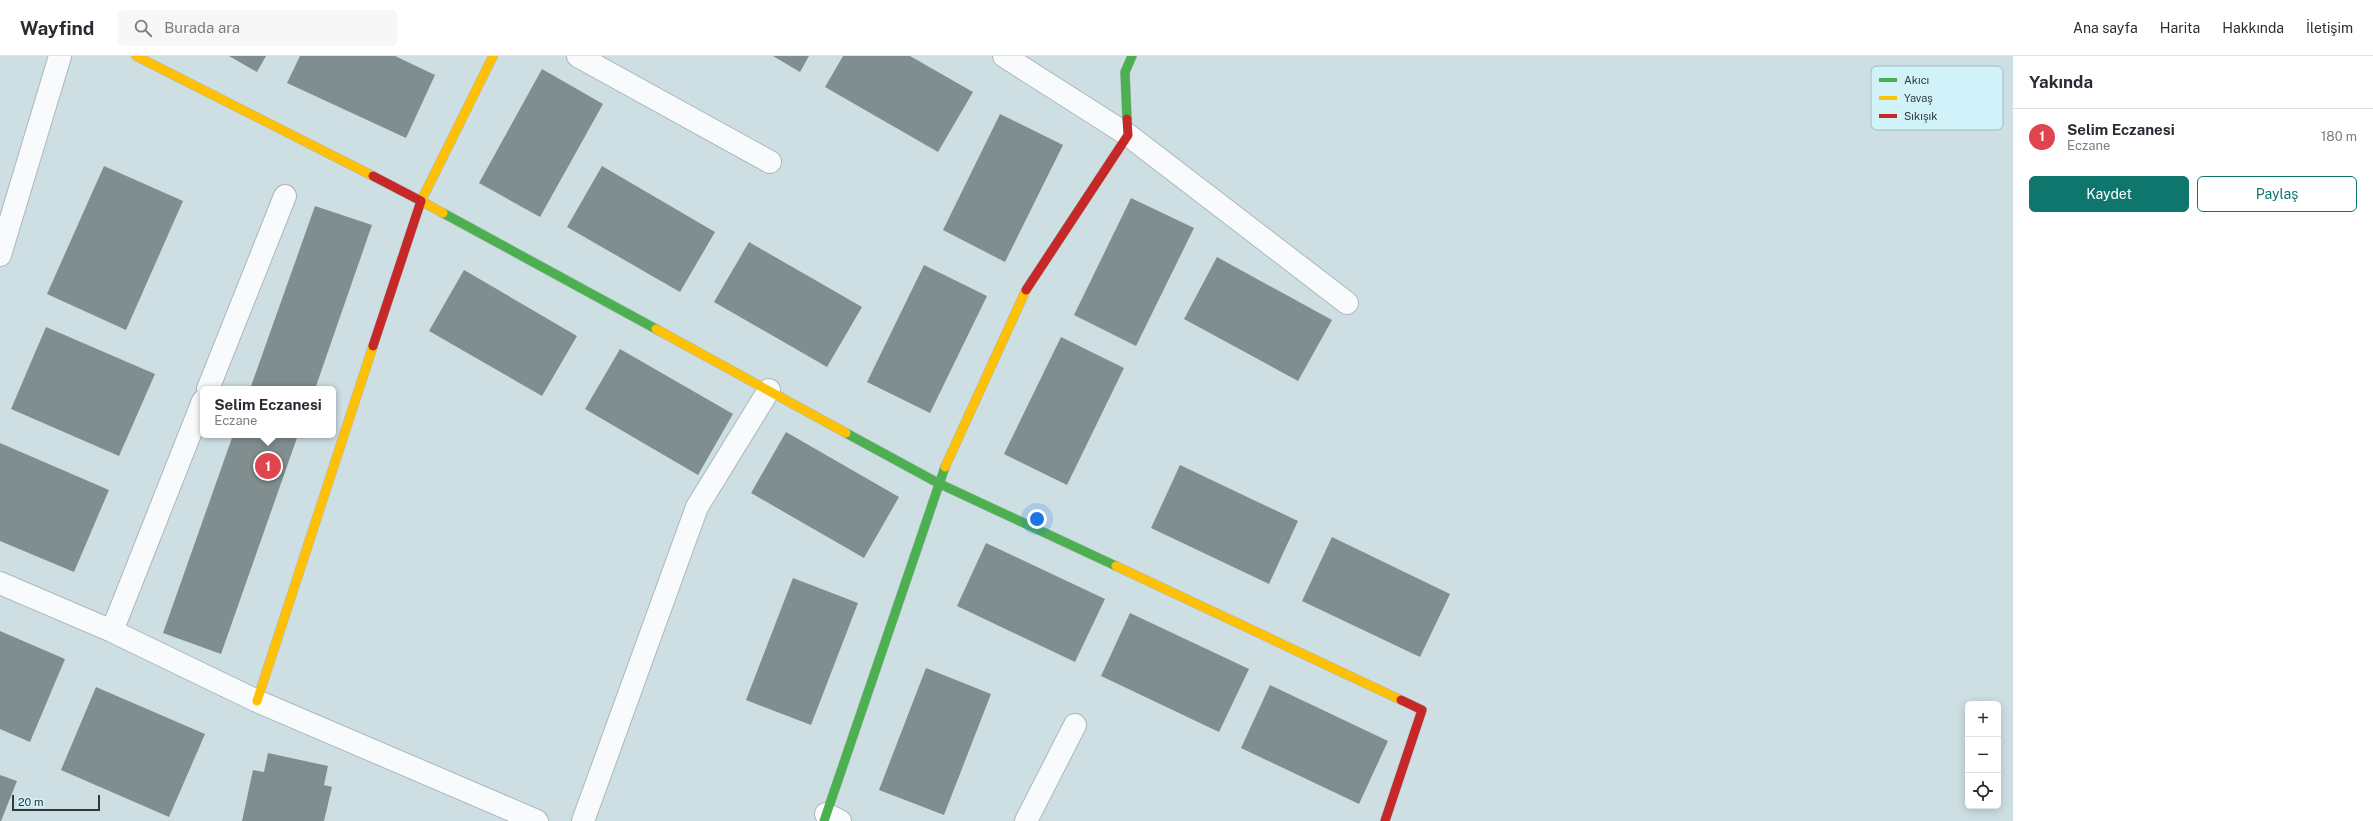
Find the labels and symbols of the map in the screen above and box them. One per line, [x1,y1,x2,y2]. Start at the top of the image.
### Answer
legend [1871,66,2003,130]
text: Akıcı [1904,74,1929,86]
text: Yavaş [1904,92,1933,105]
text: Sıkışık [1904,110,1937,123]
pin: 1 [255,451,281,481]
your location [1027,509,1047,529]
scale bar [12,793,100,812]

